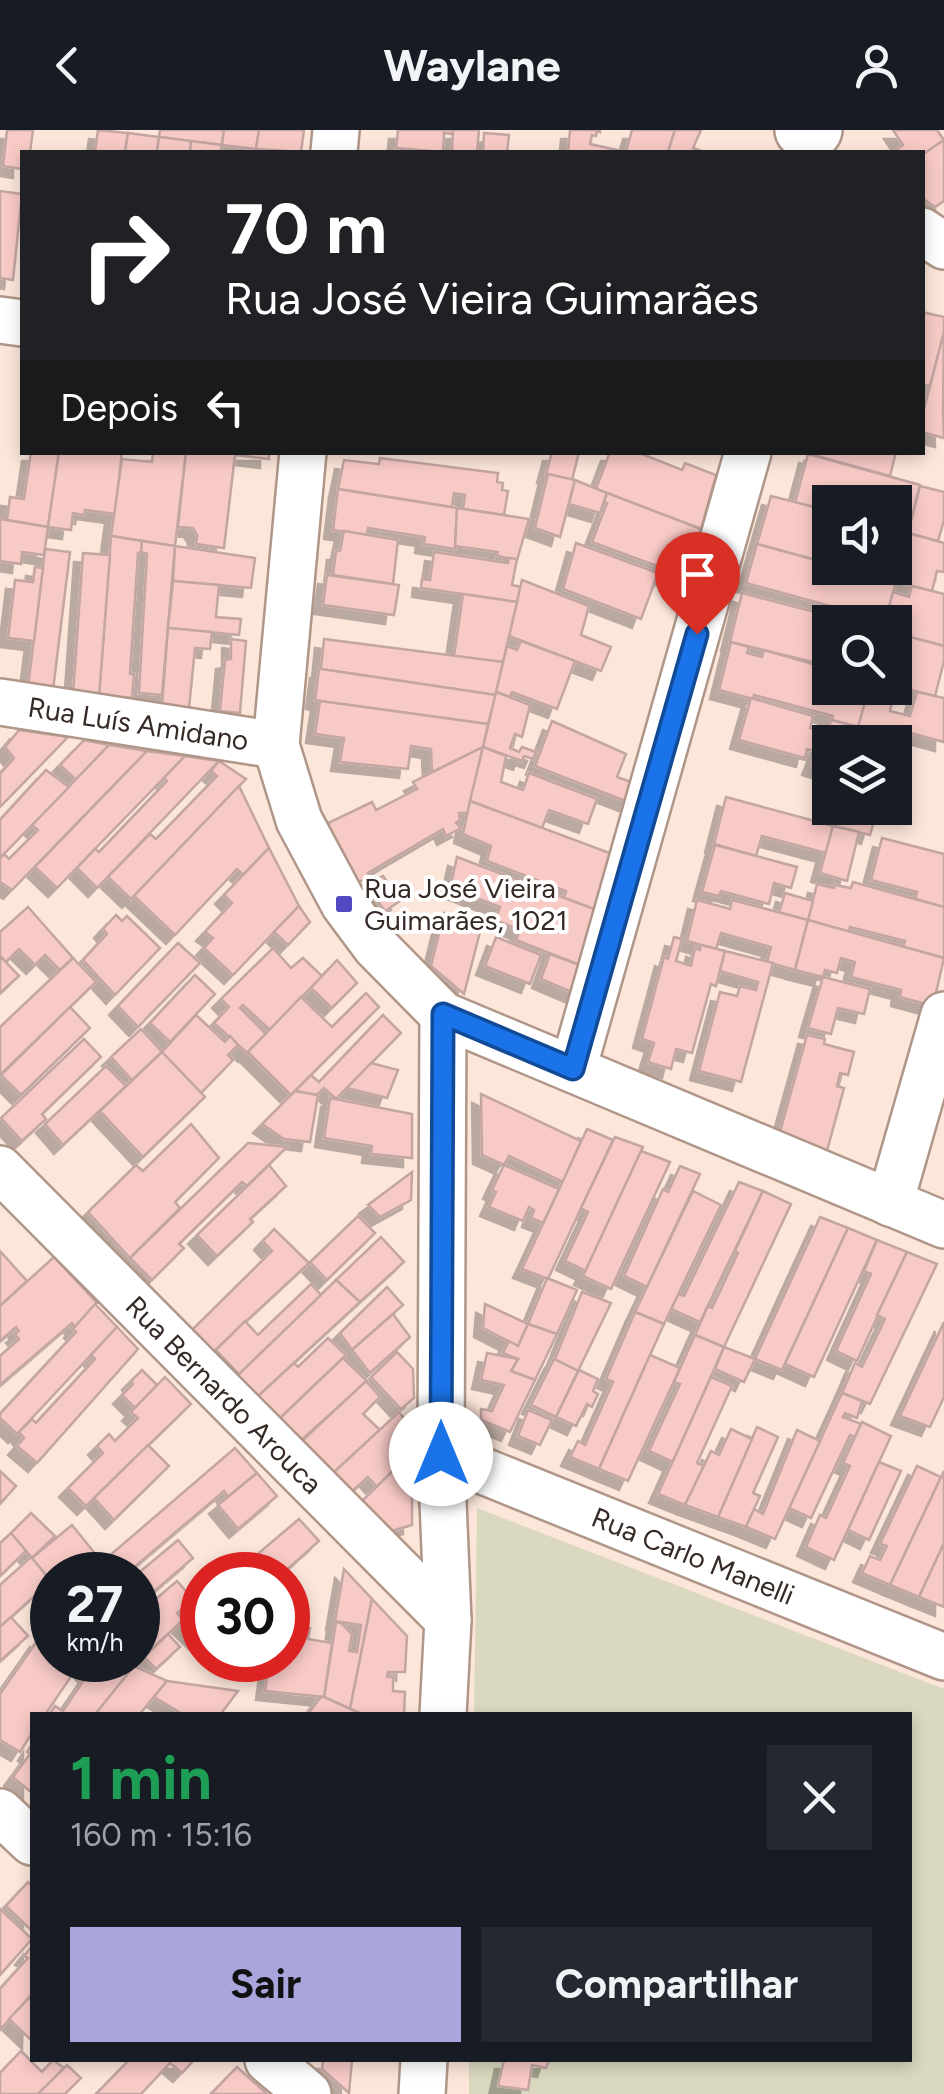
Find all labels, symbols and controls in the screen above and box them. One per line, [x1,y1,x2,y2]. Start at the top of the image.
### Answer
icon: back [40,38,95,93]
text: Waylane [383,38,561,92]
icon: person [849,38,904,93]
text: 70 m [225,186,387,271]
icon: right [60,190,190,320]
text: Rua José Vieira Guimarães [225,271,759,325]
icon: left [198,380,253,435]
text: Depois [60,385,178,431]
map controls [812,485,912,825]
button: sound [812,485,912,585]
pin [655,532,740,635]
icon: arrive [670,547,725,602]
button: search [812,605,912,705]
street label: Rua Luís Amidano [26,690,251,758]
button: layers [812,725,912,825]
place label: Rua José Vieira Guimarães, 1021 [364,871,568,937]
marker: Rua José Vieira Guimarães, 1021 [333,893,355,915]
street label: Rua Bernardo Arouca [119,1289,330,1501]
position arrow [389,1402,493,1506]
street label: Rua Carlo Manelli [587,1500,799,1612]
speed limit sign: 30 [180,1552,310,1682]
text: 27 [67,1574,123,1635]
text: km/h [66,1627,124,1657]
text: 1 min [70,1742,212,1814]
button: close [767,1745,872,1850]
text: 160 m · 15:16 [70,1816,252,1854]
button: Sair [70,1927,461,2042]
button: Compartilhar [481,1927,872,2042]

